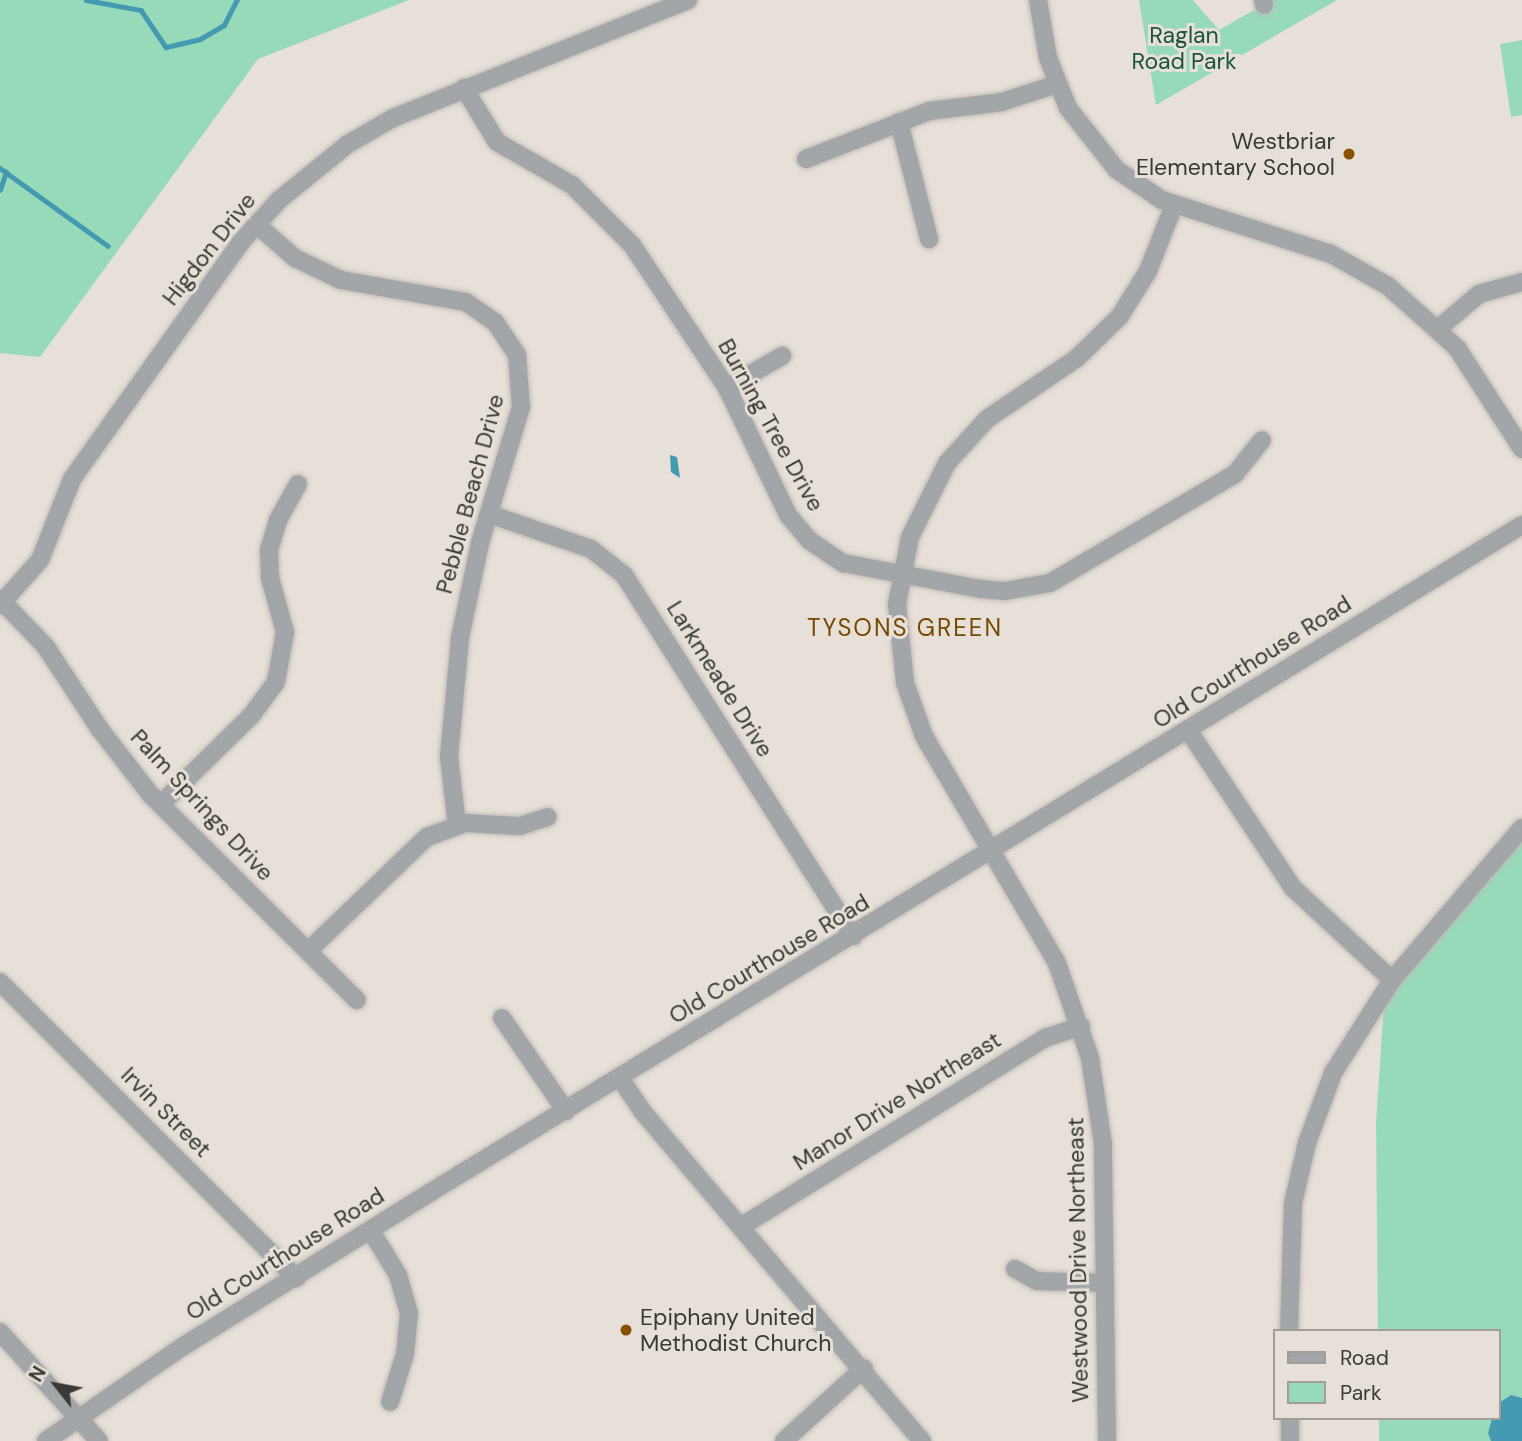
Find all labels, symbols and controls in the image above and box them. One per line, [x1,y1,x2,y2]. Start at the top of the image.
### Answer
park label: Raglan Road Park [1131,21,1237,75]
place label: Westbriar Elementary School [1136,127,1335,181]
marker: Westbriar Elementary School [1341,146,1357,162]
street label: Higdon Drive [156,187,262,311]
street label: Burning Tree Drive [712,334,830,516]
street label: Pebble Beach Drive [430,391,510,597]
street label: Old Courthouse Road [1148,590,1356,734]
street label: Larkmeade Drive [661,596,779,762]
district label: TYSONS GREEN [809,614,1001,642]
street label: Palm Springs Drive [125,724,279,886]
street label: Old Courthouse Road [664,888,874,1030]
street label: Manor Drive Northeast [788,1026,1006,1176]
street label: Irvin Street [115,1061,217,1163]
street label: Westwood Drive Northeast [1062,1117,1094,1403]
street label: Old Courthouse Road [181,1182,389,1326]
place label: Epiphany United Methodist Church [640,1303,831,1357]
marker: Epiphany United Methodist Church [618,1322,634,1338]
legend [1274,1329,1501,1420]
text: Road [1340,1344,1389,1372]
north arrow [21,1350,91,1420]
text: N [23,1362,52,1386]
text: Park [1340,1379,1381,1407]

